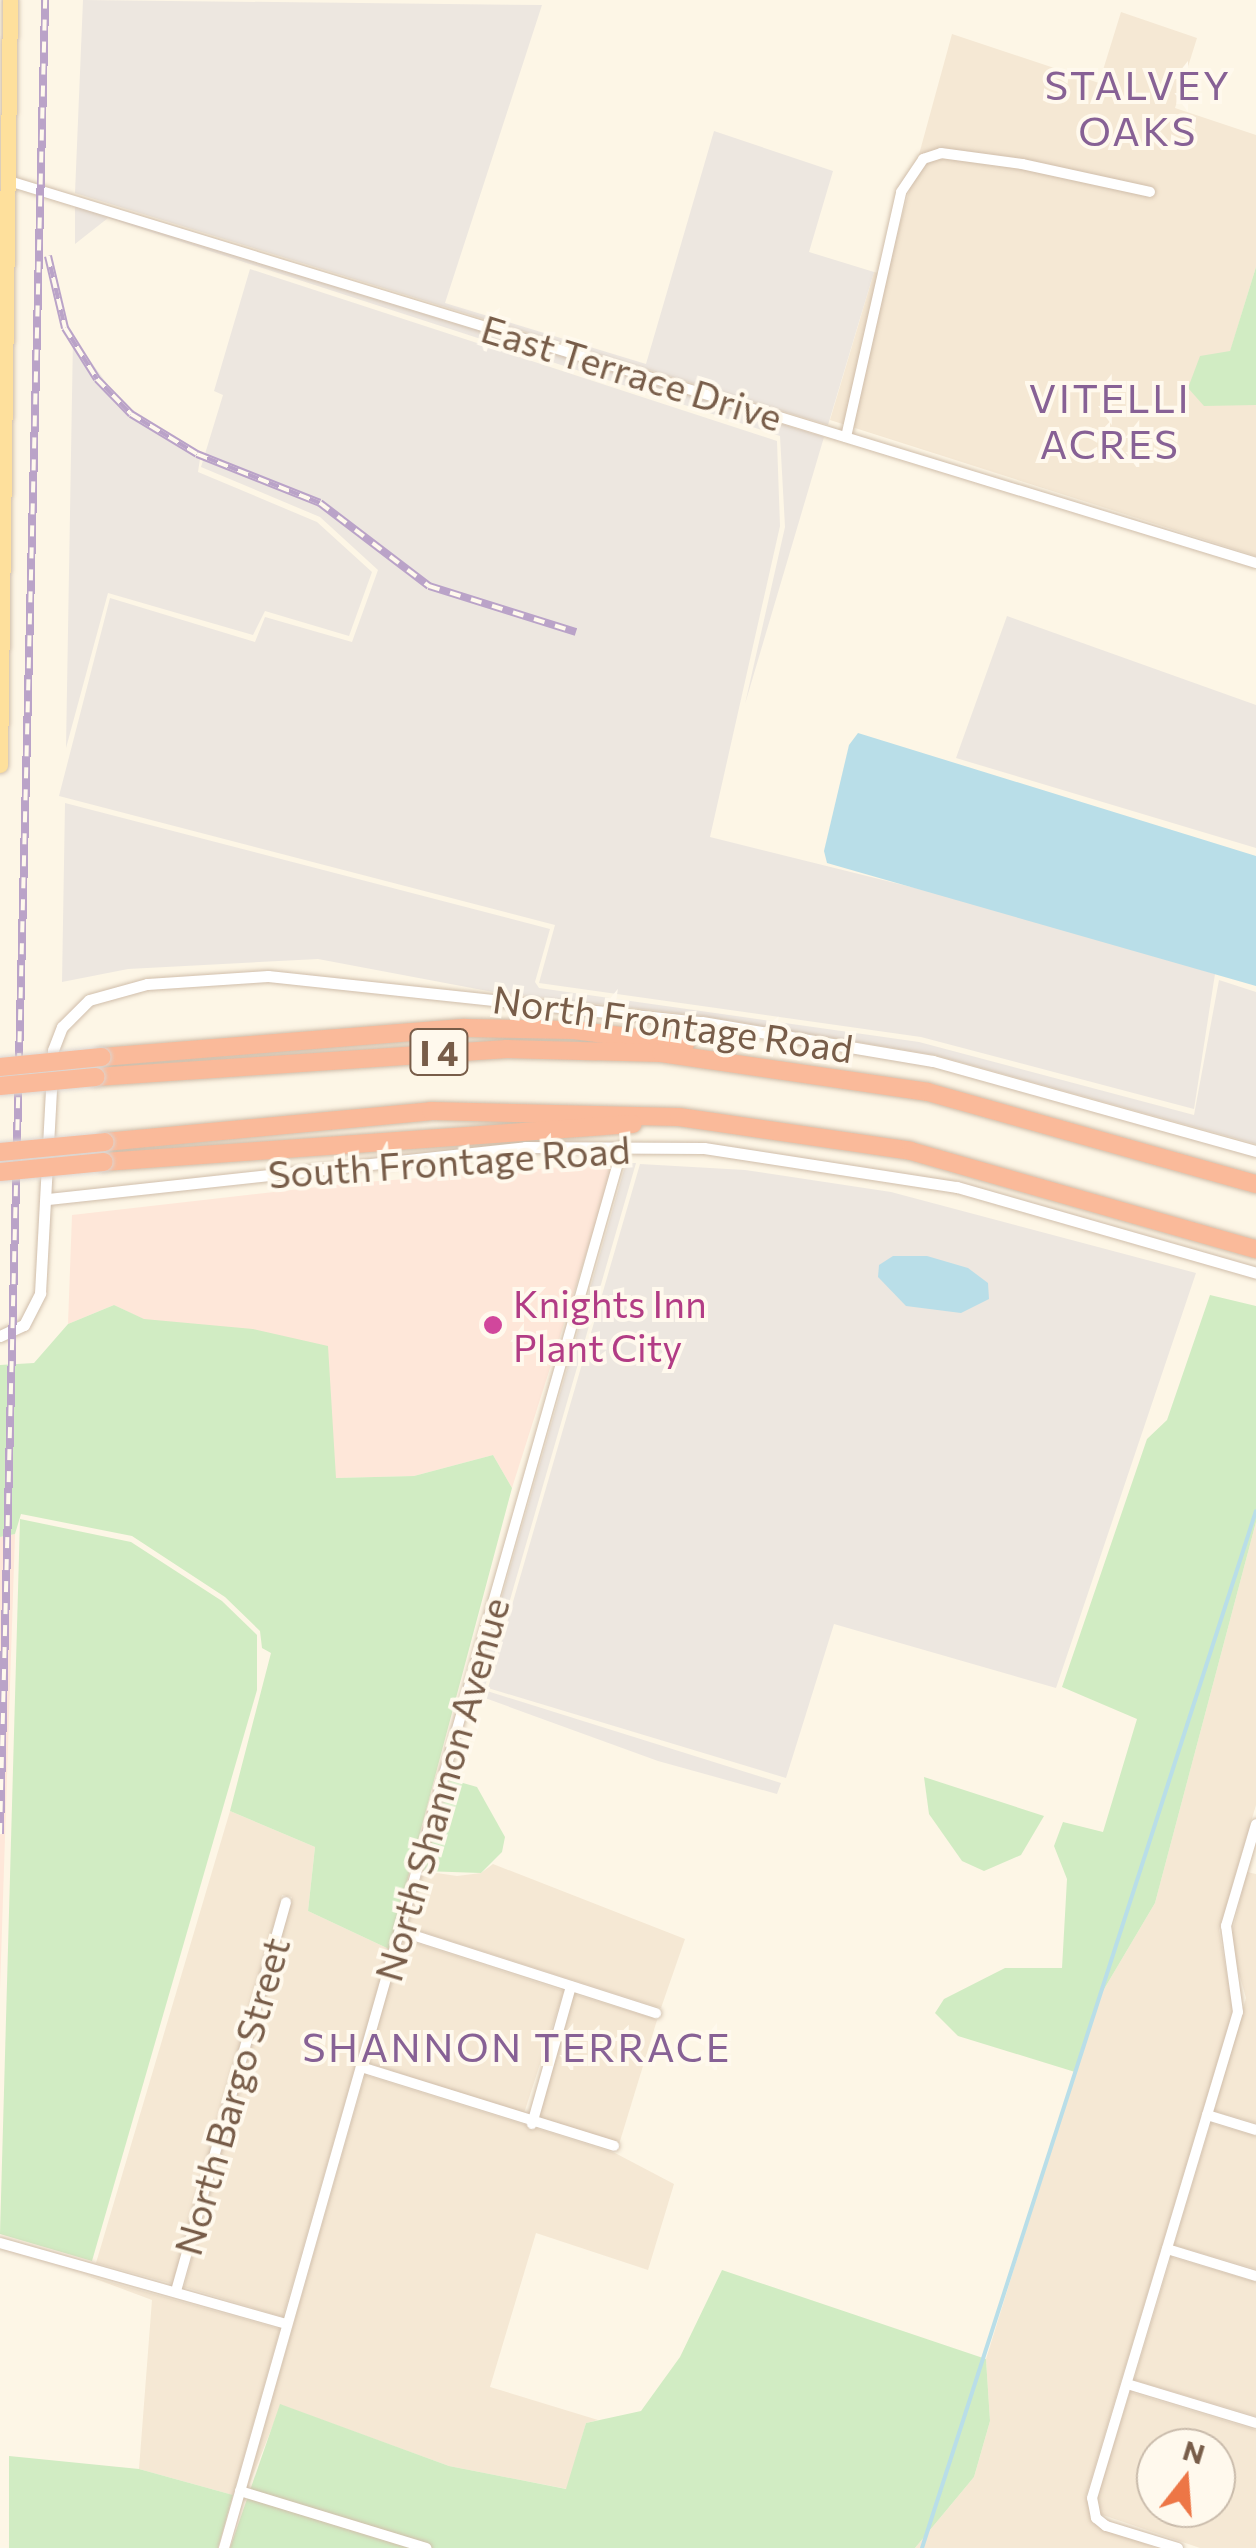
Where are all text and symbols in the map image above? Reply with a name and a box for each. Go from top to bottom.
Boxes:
district label: STALVEY OAKS [1044,60,1232,154]
street label: East Terrace Drive [476,305,788,439]
district label: VITELLI ACRES [1029,373,1191,467]
street label: North Frontage Road [490,975,856,1071]
road number: I 4 [409,1022,469,1082]
street label: South Frontage Road [266,1126,632,1196]
place label: Knights Inn Plant City [513,1280,707,1370]
marker: Knights Inn Plant City [482,1314,504,1336]
street label: North Shannon Avenue [364,1592,518,1986]
street label: North Bargo Street [164,1932,298,2260]
district label: SHANNON TERRACE [302,2022,732,2070]
north arrow [1136,2428,1236,2528]
text: N [1179,2432,1209,2471]

